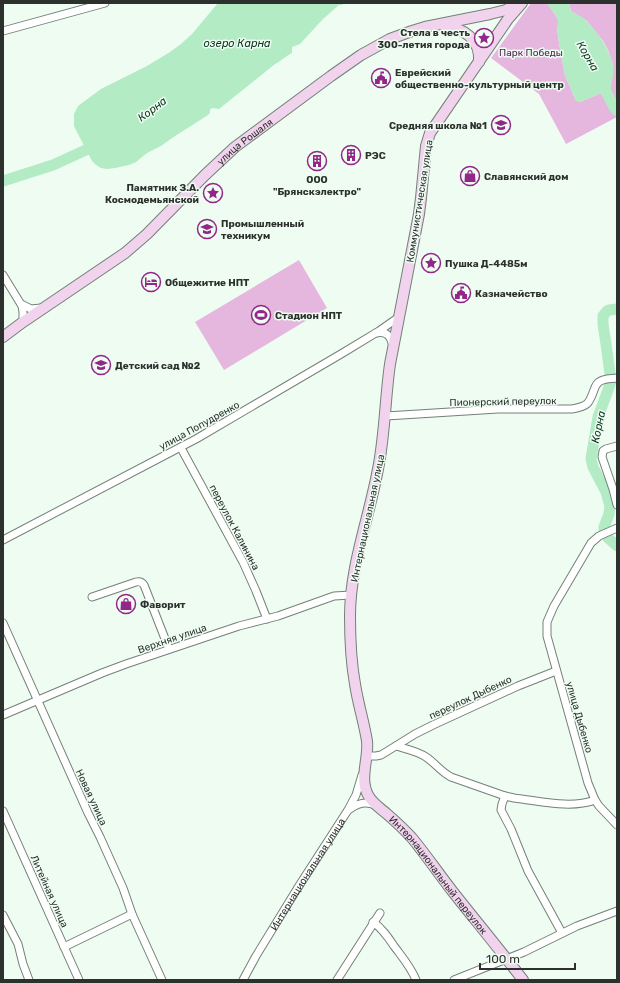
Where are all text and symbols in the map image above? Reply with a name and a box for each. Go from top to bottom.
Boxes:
place label: Стела в честь 300-летия города [378,27,470,51]
place icon: Стела в честь 300-летия города [473,27,495,49]
water label: озеро Карна [203,37,271,50]
water label: Корна [574,39,602,74]
park label: Парк Победы [499,47,563,59]
public building icon: Еврейский общественно-культурный центр [370,67,392,89]
place label: Еврейский общественно-культурный центр [395,67,564,91]
water label: Корна [135,94,170,124]
school or university icon: Средняя школа №1 [490,114,512,136]
street label: улица Рошаля [215,116,275,168]
place label: Средняя школа №1 [389,120,487,132]
street label: Коммунистическая улица [404,139,436,263]
building icon: РЭС [340,144,362,166]
building icon: ООО "Брянскэлектро" [306,150,328,172]
place label: РЭС [365,150,386,162]
shop icon: Славянский дом [459,165,481,187]
place label: Славянский дом [484,171,568,183]
place label: ООО "Брянскэлектро" [273,174,362,198]
place label: Памятник З.А. Космодемьянской [105,182,199,206]
place icon: Памятник З.А. Космодемьянской [202,182,224,204]
school or university icon: Промышленный техникум [196,218,218,240]
place label: Промышленный техникум [221,218,304,242]
place icon: Пушка Д-4485м [420,252,442,274]
place label: Пушка Д-4485м [445,258,528,270]
hotel icon: Общежитие НПТ [140,271,162,293]
place label: Общежитие НПТ [165,277,250,289]
public building icon: Казначейство [450,282,472,304]
place label: Казначейство [475,288,548,300]
sports icon: Стадион НПТ [250,304,272,326]
place label: Стадион НПТ [275,310,343,322]
school or university icon: Детский сад №2 [90,354,112,376]
place label: Детский сад №2 [115,360,201,372]
street label: Пионерский переулок [449,395,557,409]
street label: улица Попудренко [157,399,242,453]
water label: Корна [589,409,608,444]
street label: Интернациональная улица [349,453,387,583]
street label: переулок Калинина [207,483,262,572]
shop icon: Фаворит [115,593,137,615]
place label: Фаворит [140,599,186,611]
street label: Верхняя улица [136,622,208,656]
street label: переулок Дыбенко [427,673,514,722]
street label: улица Дыбенко [563,680,595,755]
street label: Новая улица [73,767,109,827]
street label: Интернациональный переулок [386,814,490,937]
street label: Интернациональная улица [268,816,348,933]
street label: Литейная улица [28,853,70,930]
scale bar [480,945,575,971]
text: 100 m [486,952,520,966]

